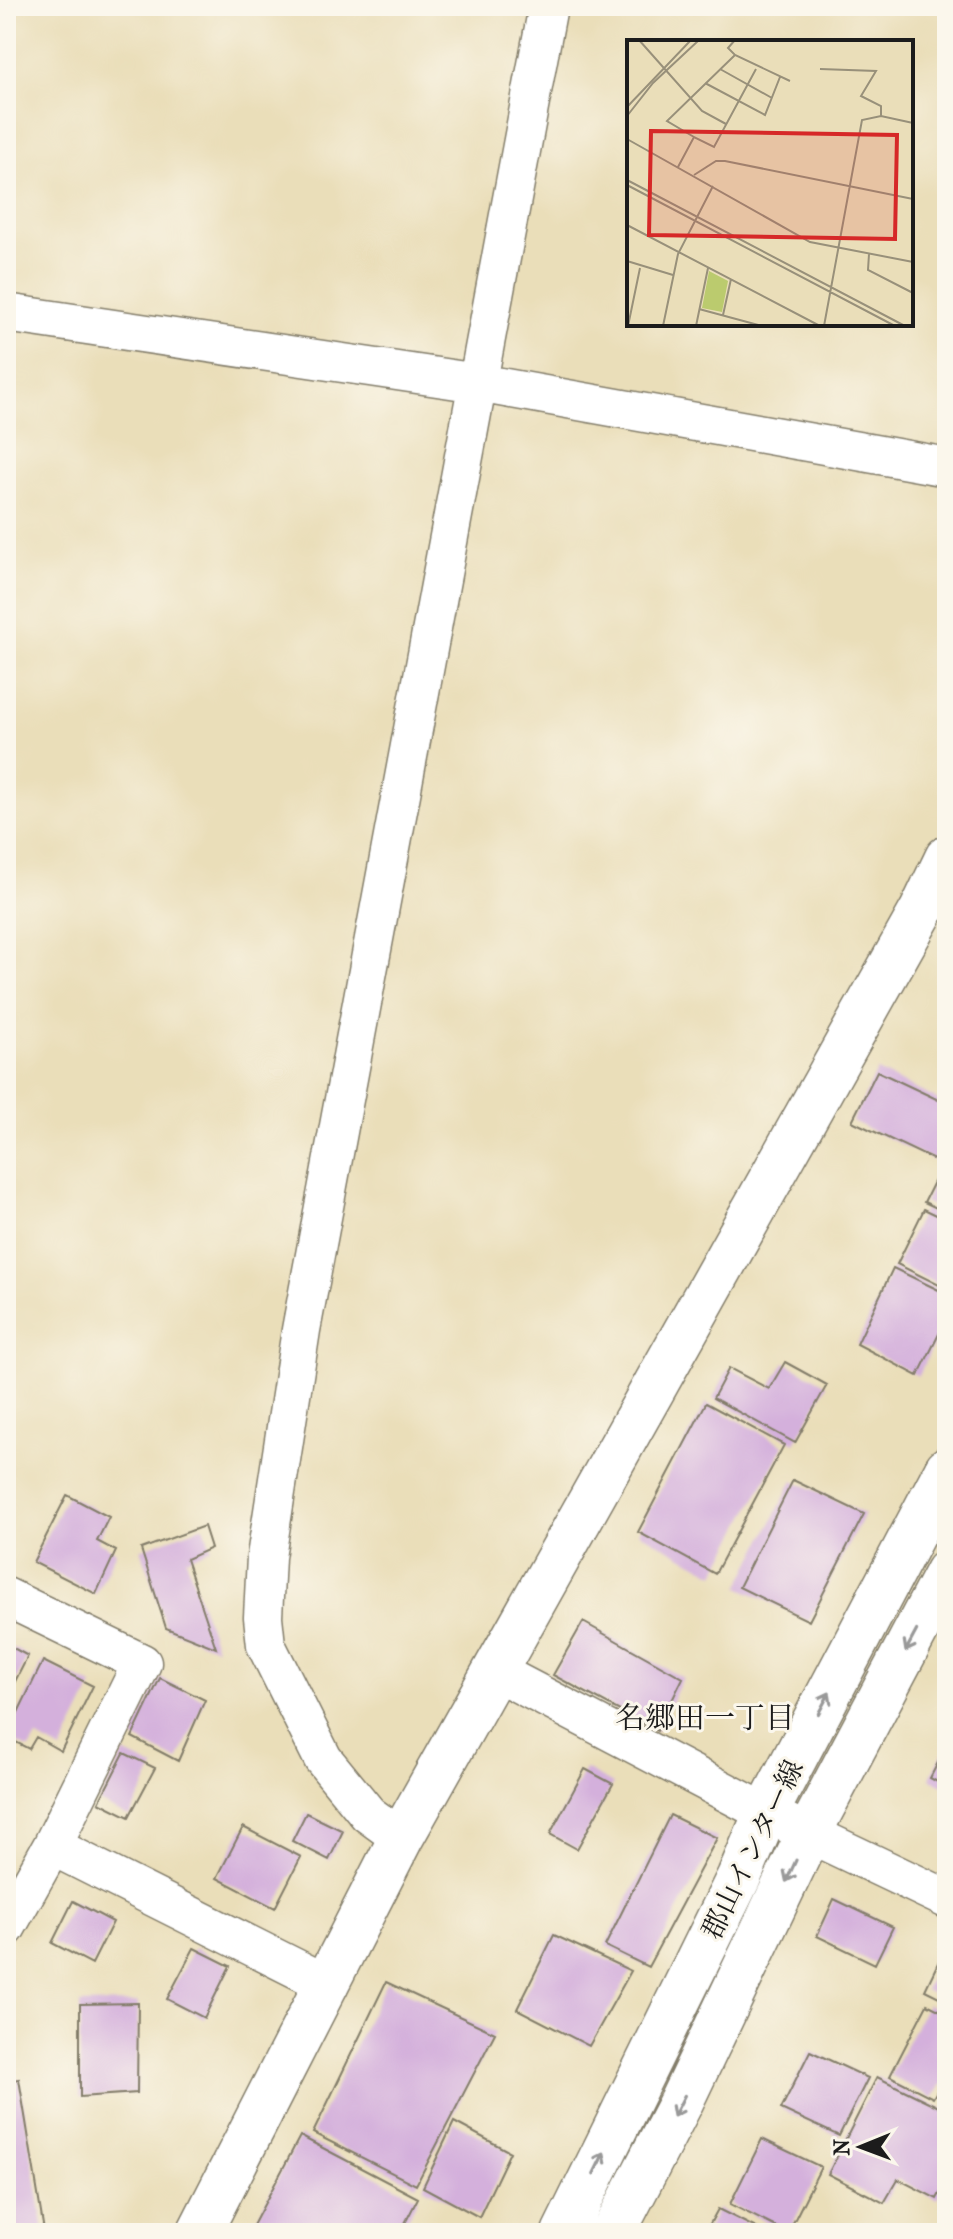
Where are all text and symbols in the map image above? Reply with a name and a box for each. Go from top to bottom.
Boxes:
inset map [627,40,913,326]
one-way arrow [902,1628,918,1652]
one-way arrow [817,1692,833,1716]
district label: 名郷田一丁目 [615,1701,795,1736]
street label: 郡山インター線 [695,1754,810,1944]
one-way arrow [783,1859,798,1883]
one-way arrow [670,2093,686,2117]
north arrow [821,2107,901,2187]
text: N [829,2138,855,2156]
one-way arrow [592,2152,607,2175]

